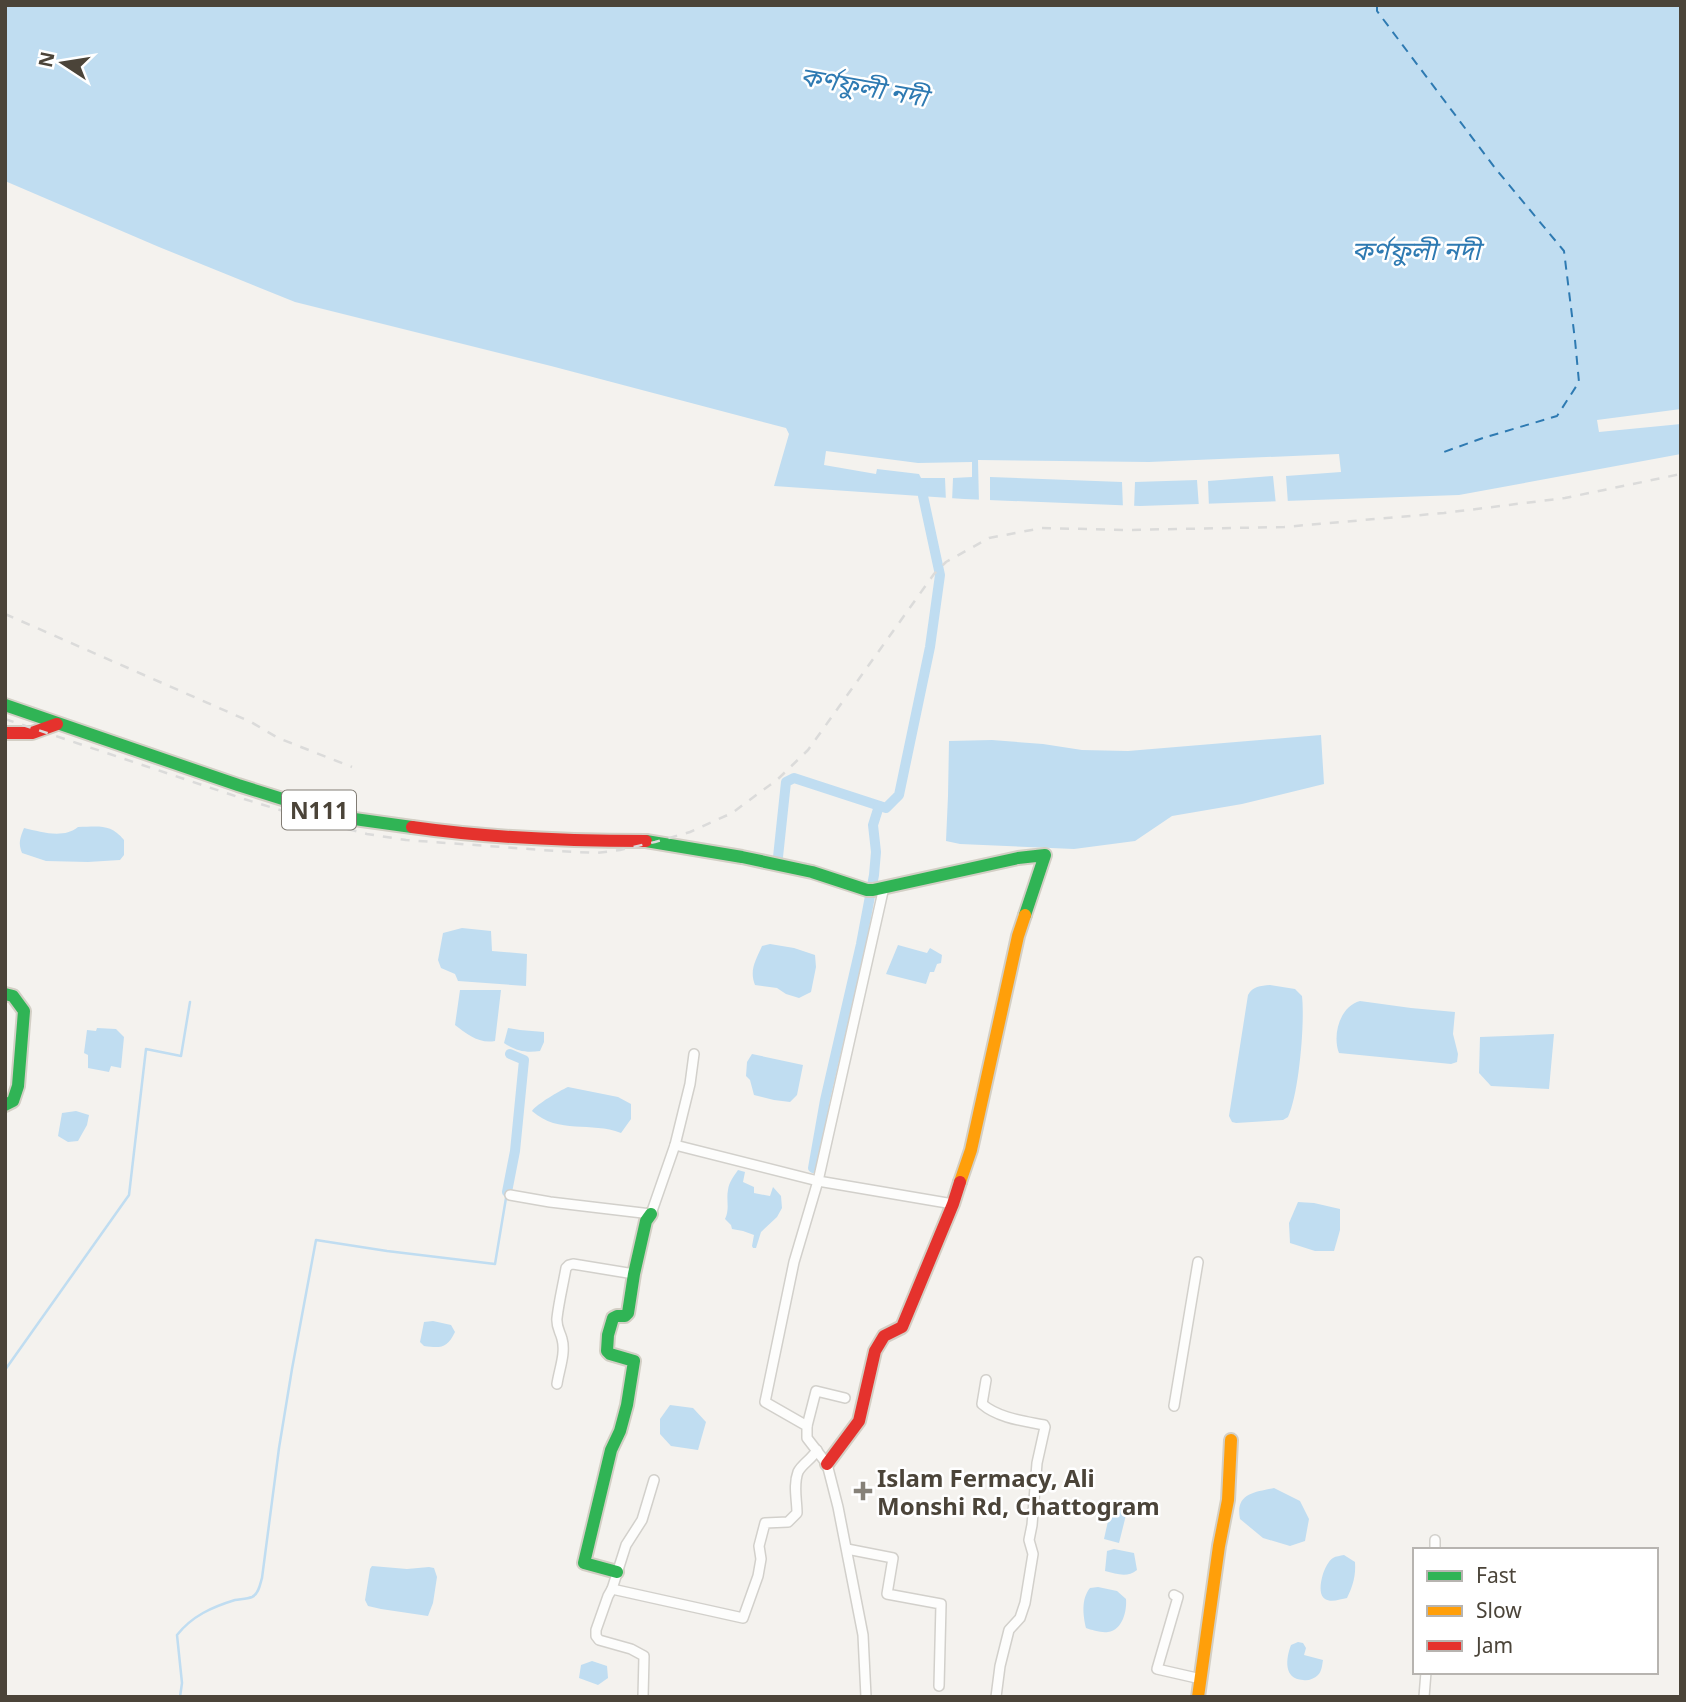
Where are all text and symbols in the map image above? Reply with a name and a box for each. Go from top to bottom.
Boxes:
north arrow [28,28,98,98]
text: N [32,49,61,70]
water label: কর্ণফুলী নদী [798,57,935,116]
water label: কর্ণফুলী নদী [1352,232,1485,268]
road number: N111 [282,790,356,830]
place label: Islam Fermacy, Ali Monshi Rd, Chattogram [877,1461,1160,1522]
marker: Islam Fermacy, Ali Monshi Rd, Chattogram [855,1483,871,1499]
legend [1413,1548,1658,1674]
text: Fast [1476,1561,1517,1589]
text: Slow [1476,1596,1522,1624]
text: Jam [1474,1631,1513,1659]

